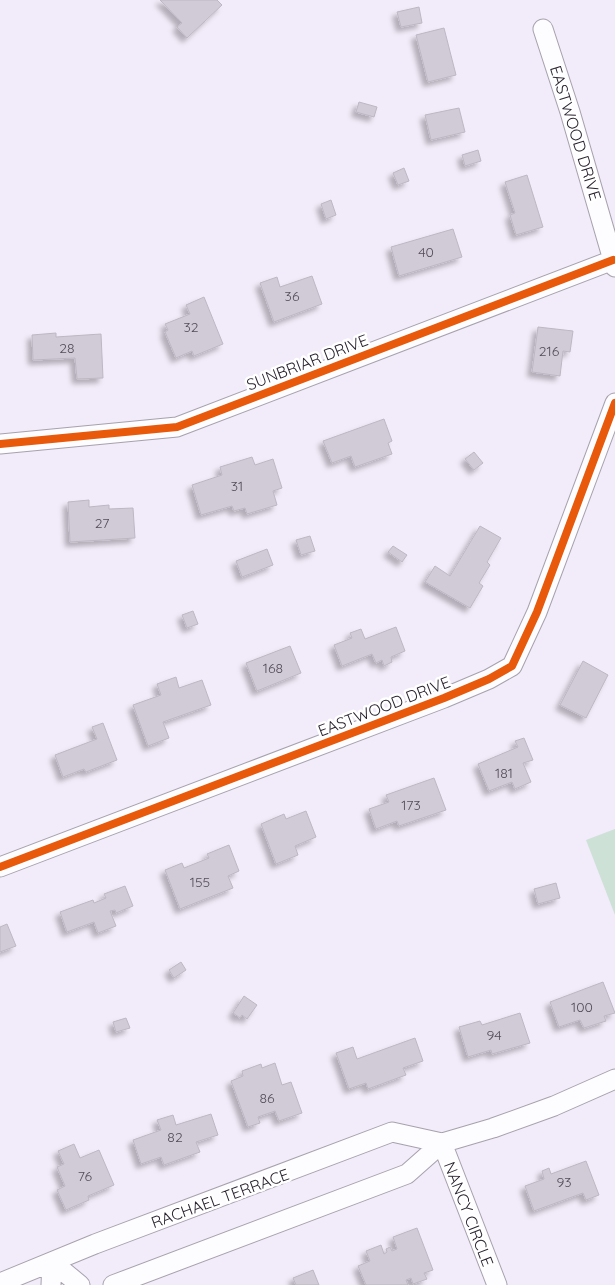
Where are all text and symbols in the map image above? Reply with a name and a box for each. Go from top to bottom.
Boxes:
street label: EASTWOOD DRIVE [546,63,606,203]
house number: 40 [418,243,434,261]
house number: 36 [285,287,300,305]
house number: 32 [183,318,199,336]
street label: SUNBRIAR DRIVE [243,330,371,394]
house number: 28 [59,339,75,357]
house number: 216 [539,342,560,360]
house number: 31 [231,477,243,495]
house number: 27 [95,514,109,532]
house number: 168 [263,659,283,677]
street label: EASTWOOD DRIVE [315,672,453,740]
house number: 181 [495,764,513,782]
house number: 173 [401,796,421,814]
house number: 155 [190,873,210,891]
house number: 100 [571,998,593,1016]
house number: 94 [486,1026,502,1044]
house number: 86 [259,1089,275,1107]
house number: 82 [167,1128,183,1146]
street label: NANCY CIRCLE [440,1159,498,1269]
street label: RACHAEL TERRACE [148,1164,292,1232]
house number: 76 [78,1167,93,1185]
house number: 93 [556,1173,572,1191]

